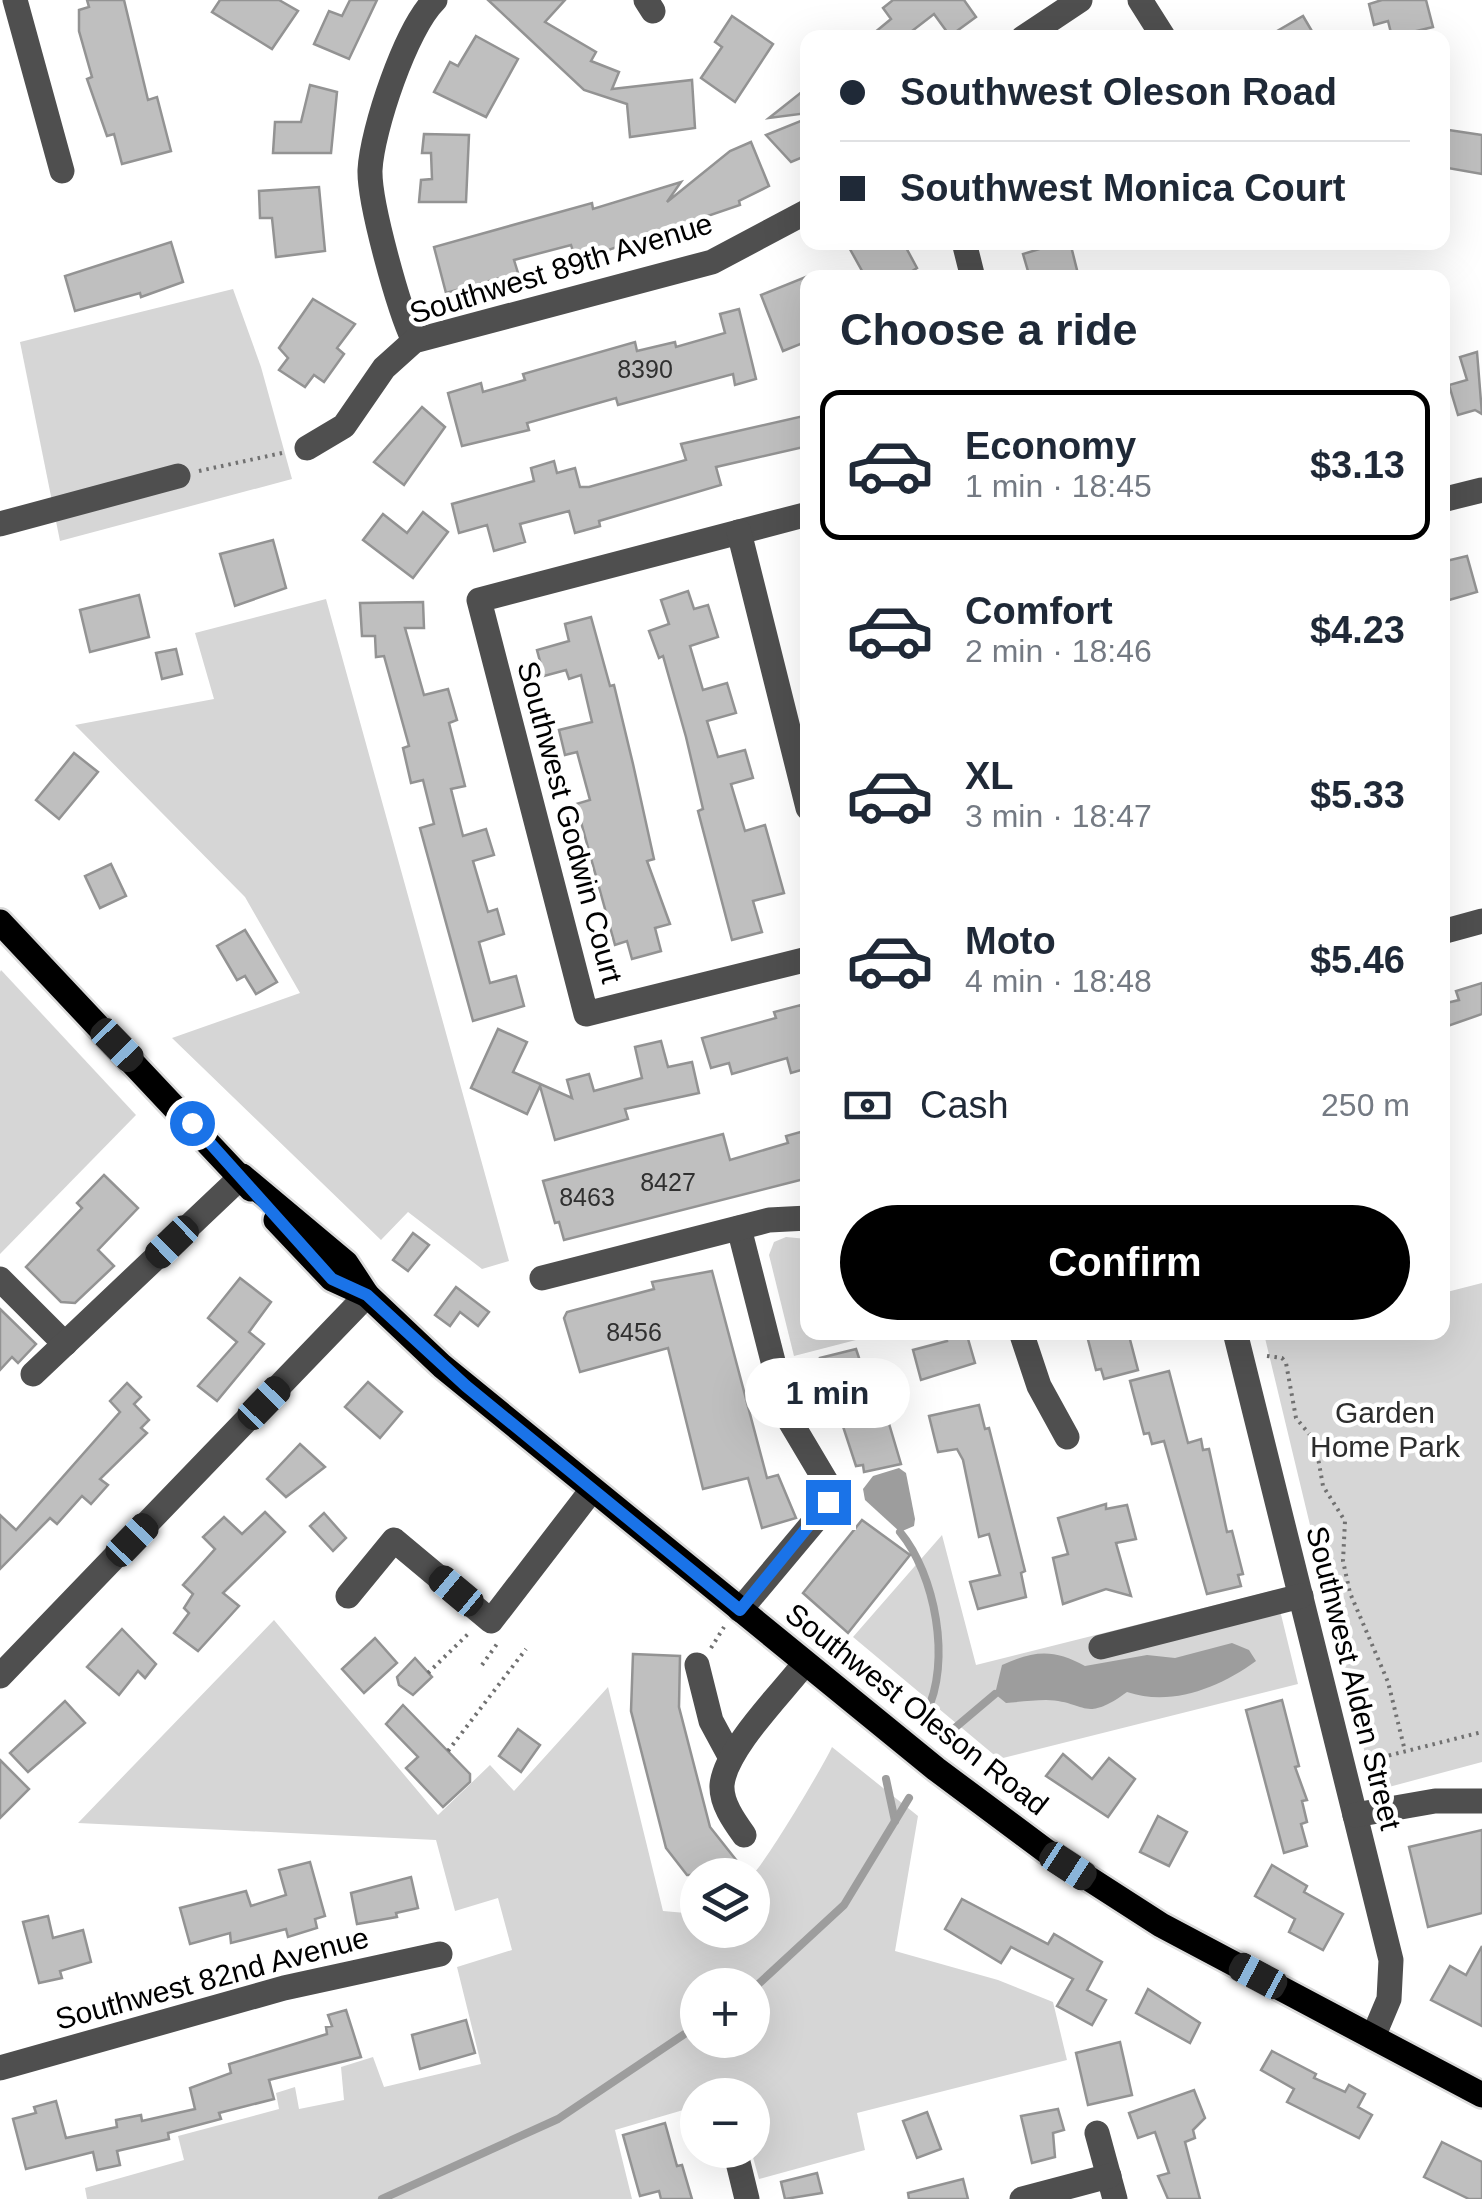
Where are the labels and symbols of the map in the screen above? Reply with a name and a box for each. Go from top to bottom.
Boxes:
street label: Southwest 89th Avenue [406,206,716,330]
house number: 8390 [617,355,673,383]
street label: Southwest Godwin Court [511,657,629,987]
car [85,1013,149,1077]
route start [170,1101,215,1146]
house number: 8427 [640,1168,696,1196]
house number: 8463 [559,1183,615,1211]
car [140,1210,204,1274]
house number: 8456 [606,1318,662,1346]
callout: 1 min [746,1357,910,1427]
car [232,1371,296,1435]
park label: Garden Home Park [1310,1396,1461,1463]
route end [806,1480,851,1525]
car [100,1508,164,1572]
street label: Southwest Alden Street [1300,1523,1408,1834]
car [423,1560,489,1622]
street label: Southwest Oleson Road [779,1596,1055,1822]
car [1035,1837,1101,1895]
street label: Southwest 82nd Avenue [52,1920,372,2036]
car [1224,1949,1292,2003]

